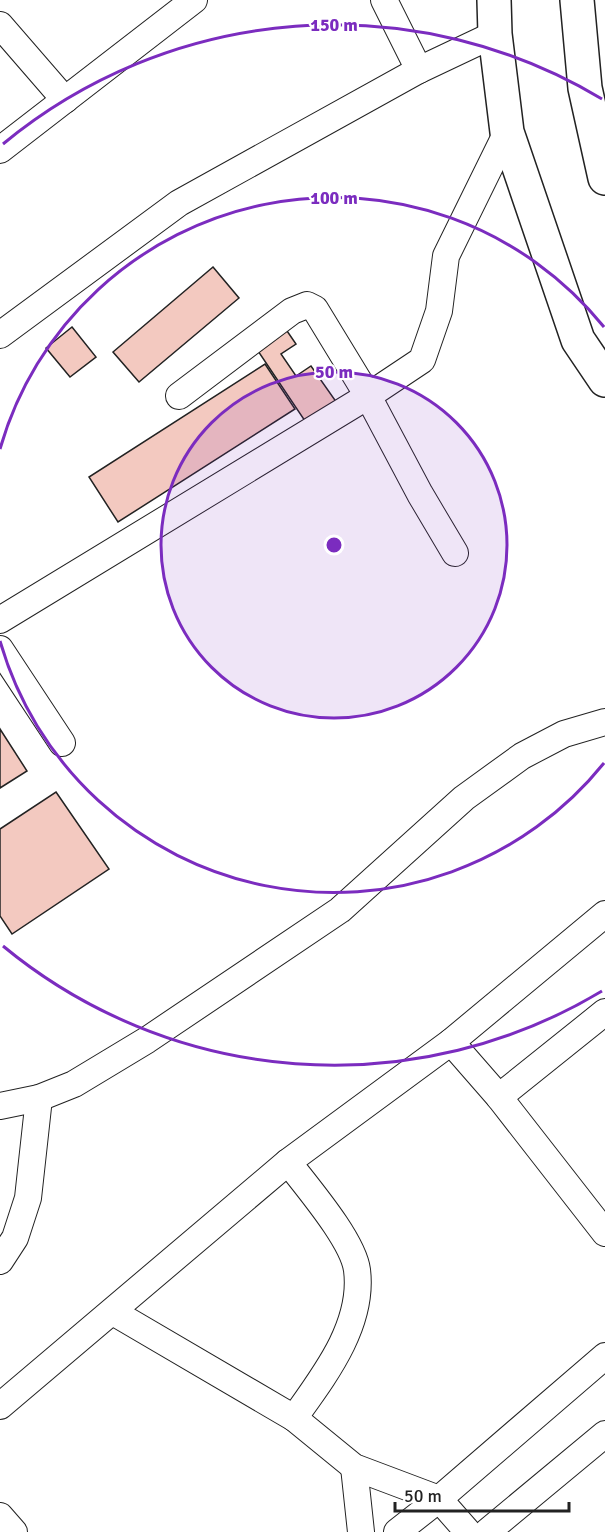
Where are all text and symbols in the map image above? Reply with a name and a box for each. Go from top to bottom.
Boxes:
text: 150 m [310,14,358,36]
text: 100 m [310,187,358,209]
text: 50 m [315,361,353,383]
centre of rings [324,535,344,555]
scale bar [395,1475,569,1513]
text: 50 m [404,1485,442,1507]

